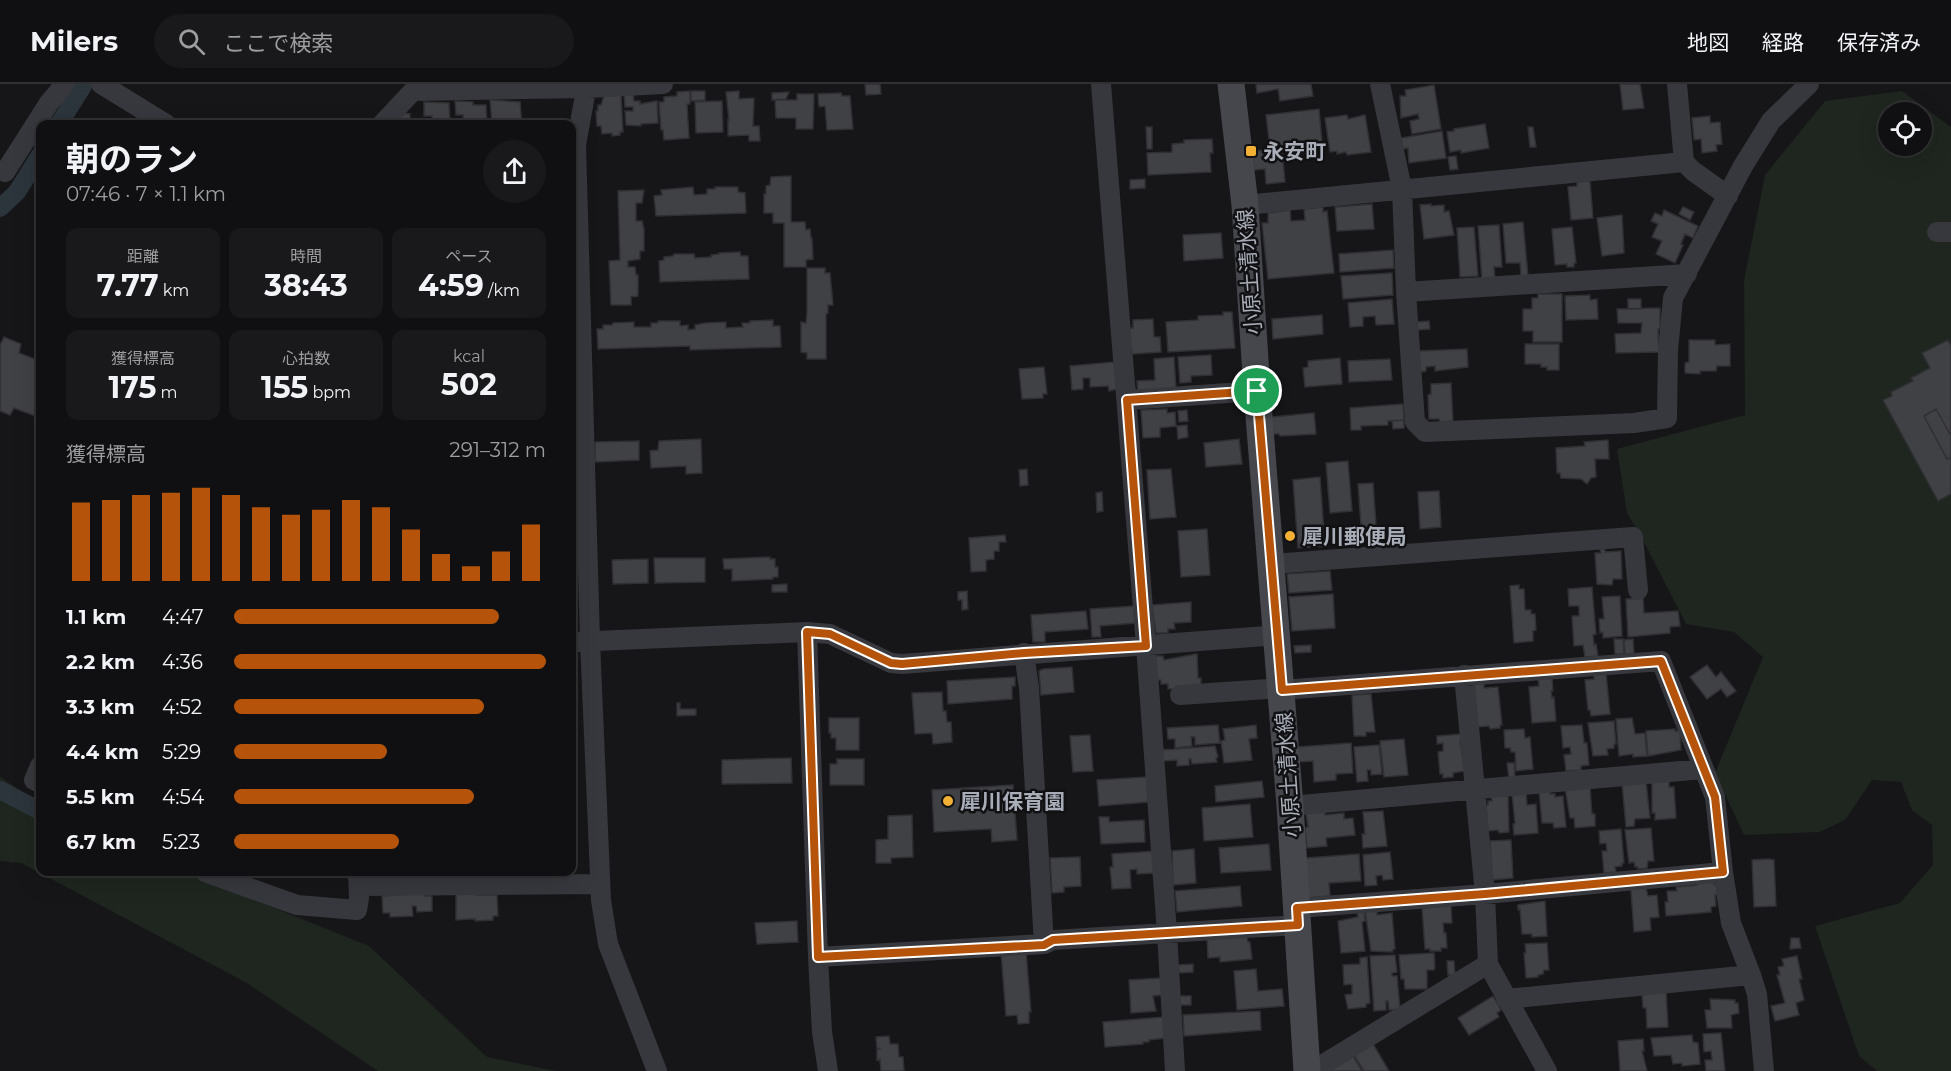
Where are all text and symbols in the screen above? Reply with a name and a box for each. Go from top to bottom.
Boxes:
search box [154,14,574,68]
text: Milers [30,24,118,58]
icon: search [175,25,208,58]
text: ここで検索 [223,30,333,57]
text: 地図 [1687,30,1729,55]
text: 経路 [1762,30,1804,55]
text: 保存済み [1837,30,1921,55]
map controls [1878,102,1932,156]
button: locate [1878,102,1932,156]
text: 朝のラン [66,139,198,179]
place label: 永安町 [1263,139,1326,164]
button: share [483,140,546,203]
marker: 永安町 [1244,144,1258,158]
text: 07:46 · 7 × 1.1 km [66,182,226,206]
street label: 小原土清水線 [1232,208,1266,336]
text: 距離 [127,247,159,266]
text: 時間 [290,247,322,266]
text: ペース [445,247,493,266]
text: 7.77 [97,267,159,304]
text: 38:43 [264,267,348,304]
text: 4:59 [418,267,484,304]
text: km [159,281,189,300]
text: /km [484,281,520,300]
text: kcal [453,347,485,366]
text: 獲得標高 [111,349,175,368]
text: 心拍数 [282,349,330,368]
pin [1231,365,1282,416]
text: 502 [441,366,497,403]
text: 175 [109,369,156,406]
text: 155 [261,369,308,406]
icon: arrive [1240,374,1273,407]
text: m [156,383,177,402]
text: bpm [308,383,351,402]
text: 291–312 m [449,438,546,462]
text: 獲得標高 [66,442,146,466]
place label: 犀川郵便局 [1302,524,1407,549]
marker: 犀川郵便局 [1283,529,1297,543]
text: 1.1 km [66,605,126,629]
text: 4:47 [162,605,204,629]
text: 2.2 km [66,650,135,674]
text: 4:36 [162,650,203,674]
text: 3.3 km [66,695,135,719]
text: 4:52 [162,695,202,719]
street label: 小原土清水線 [1271,711,1305,839]
text: 4.4 km [66,740,139,764]
text: 5:29 [162,740,201,764]
text: 5.5 km [66,785,135,809]
text: 4:54 [162,785,204,809]
place label: 犀川保育園 [960,789,1065,814]
marker: 犀川保育園 [941,794,955,808]
text: 6.7 km [66,830,136,854]
text: 5:23 [162,830,200,854]

